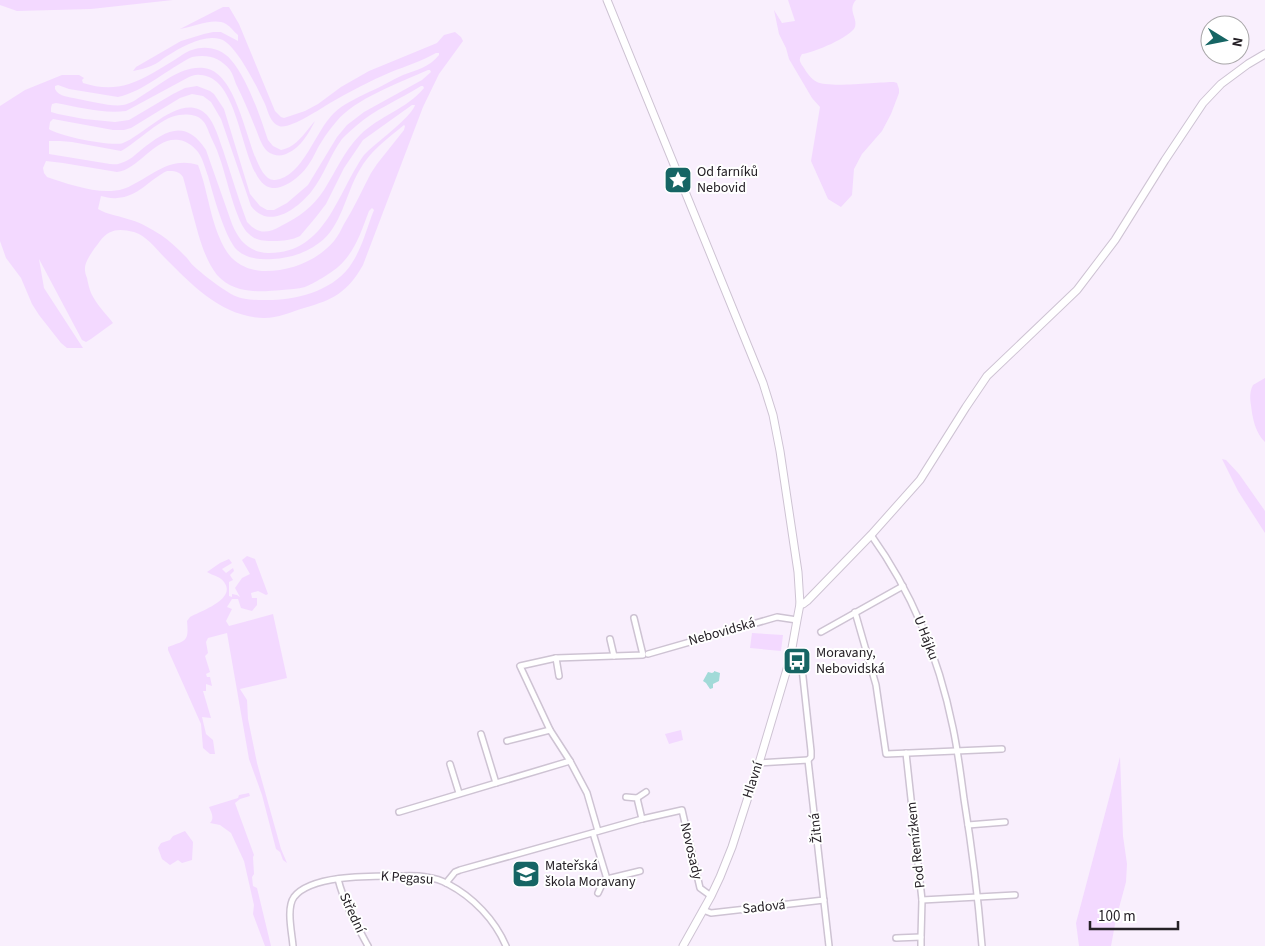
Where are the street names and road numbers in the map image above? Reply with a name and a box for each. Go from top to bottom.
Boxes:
street label: Nebovidská [686,613,758,651]
street label: U Hájku [908,613,944,663]
street label: Hlavní [738,759,768,801]
street label: Pod Remízkem [902,801,930,889]
street label: Žitná [804,812,828,844]
street label: Novosady [675,821,707,882]
street label: K Pegasu [380,866,434,890]
street label: Střední [334,890,370,937]
street label: Sadová [741,895,787,919]

